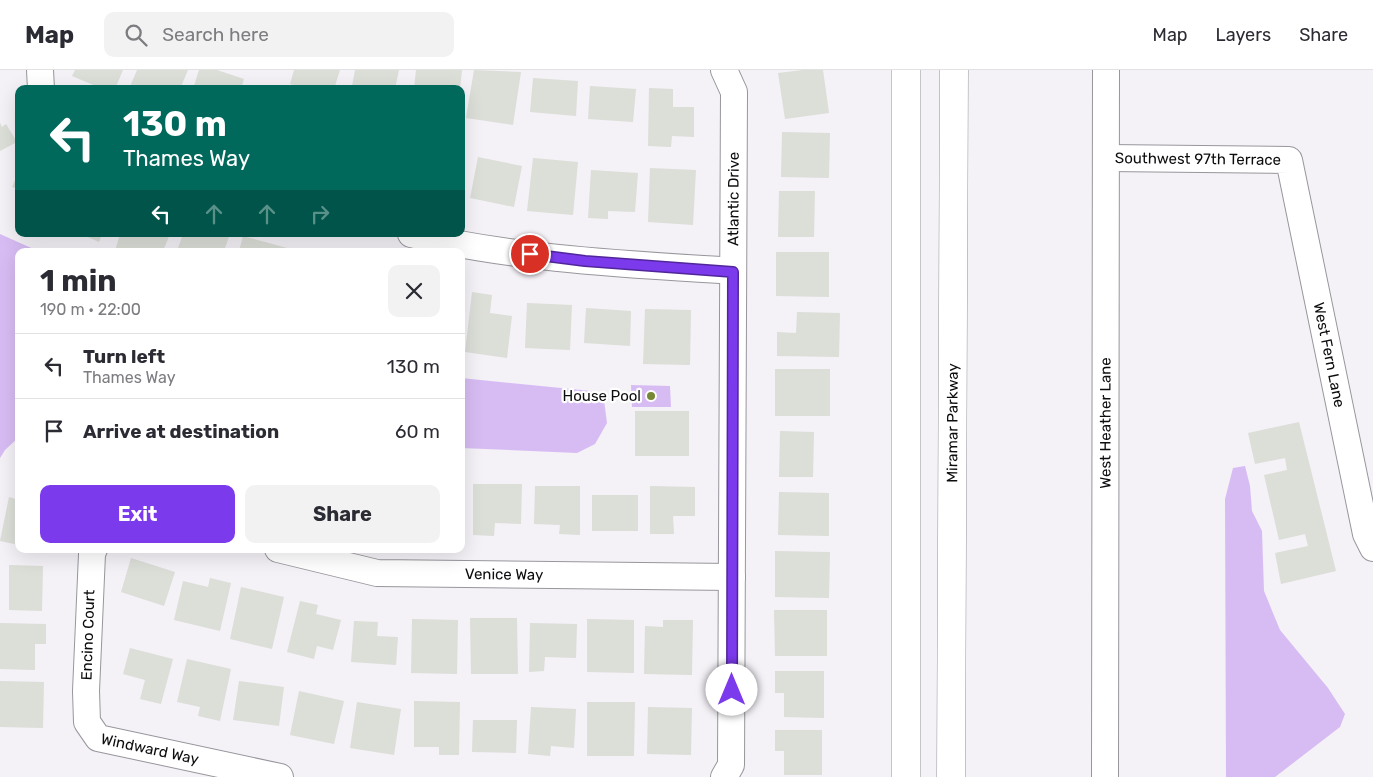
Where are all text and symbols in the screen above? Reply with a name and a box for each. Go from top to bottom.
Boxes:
search box [104,12,454,57]
text: Map [25,21,74,49]
icon: search [122,21,150,49]
text: Search here [162,23,269,46]
text: Map [1153,24,1188,46]
text: Layers [1216,24,1271,46]
text: Share [1299,24,1348,46]
text: 130 m [123,103,227,145]
icon: left [40,105,105,170]
text: Thames Way [123,145,250,172]
street label: Southwest 97th Terrace [1115,149,1281,169]
street label: Atlantic Drive [724,152,743,246]
icon: left [147,200,175,228]
icon: ahead [200,200,228,228]
icon: ahead [253,200,281,228]
icon: right [306,200,334,228]
pin [509,233,551,275]
icon: arrive [516,240,544,268]
text: 1 min [40,263,117,299]
button: close [388,265,440,317]
text: 190 m · 22:00 [40,300,141,319]
street label: West Fern Lane [1310,301,1349,409]
text: Turn left [83,345,165,368]
icon: left [40,352,68,380]
text: 130 m [387,355,440,378]
street label: West Heather Lane [1096,357,1115,489]
street label: Miramar Parkway [943,363,962,483]
text: Thames Way [83,368,175,387]
place label: House Pool [563,387,641,405]
marker: House Pool [645,390,657,402]
icon: arrive [40,417,68,445]
text: Arrive at destination [83,420,279,443]
text: 60 m [395,420,440,443]
button: Exit [40,485,235,543]
button: Share [245,485,440,543]
street label: Venice Way [465,565,543,584]
street label: Encino Court [77,589,99,681]
position arrow [705,663,757,715]
street label: Windward Way [99,730,201,768]

